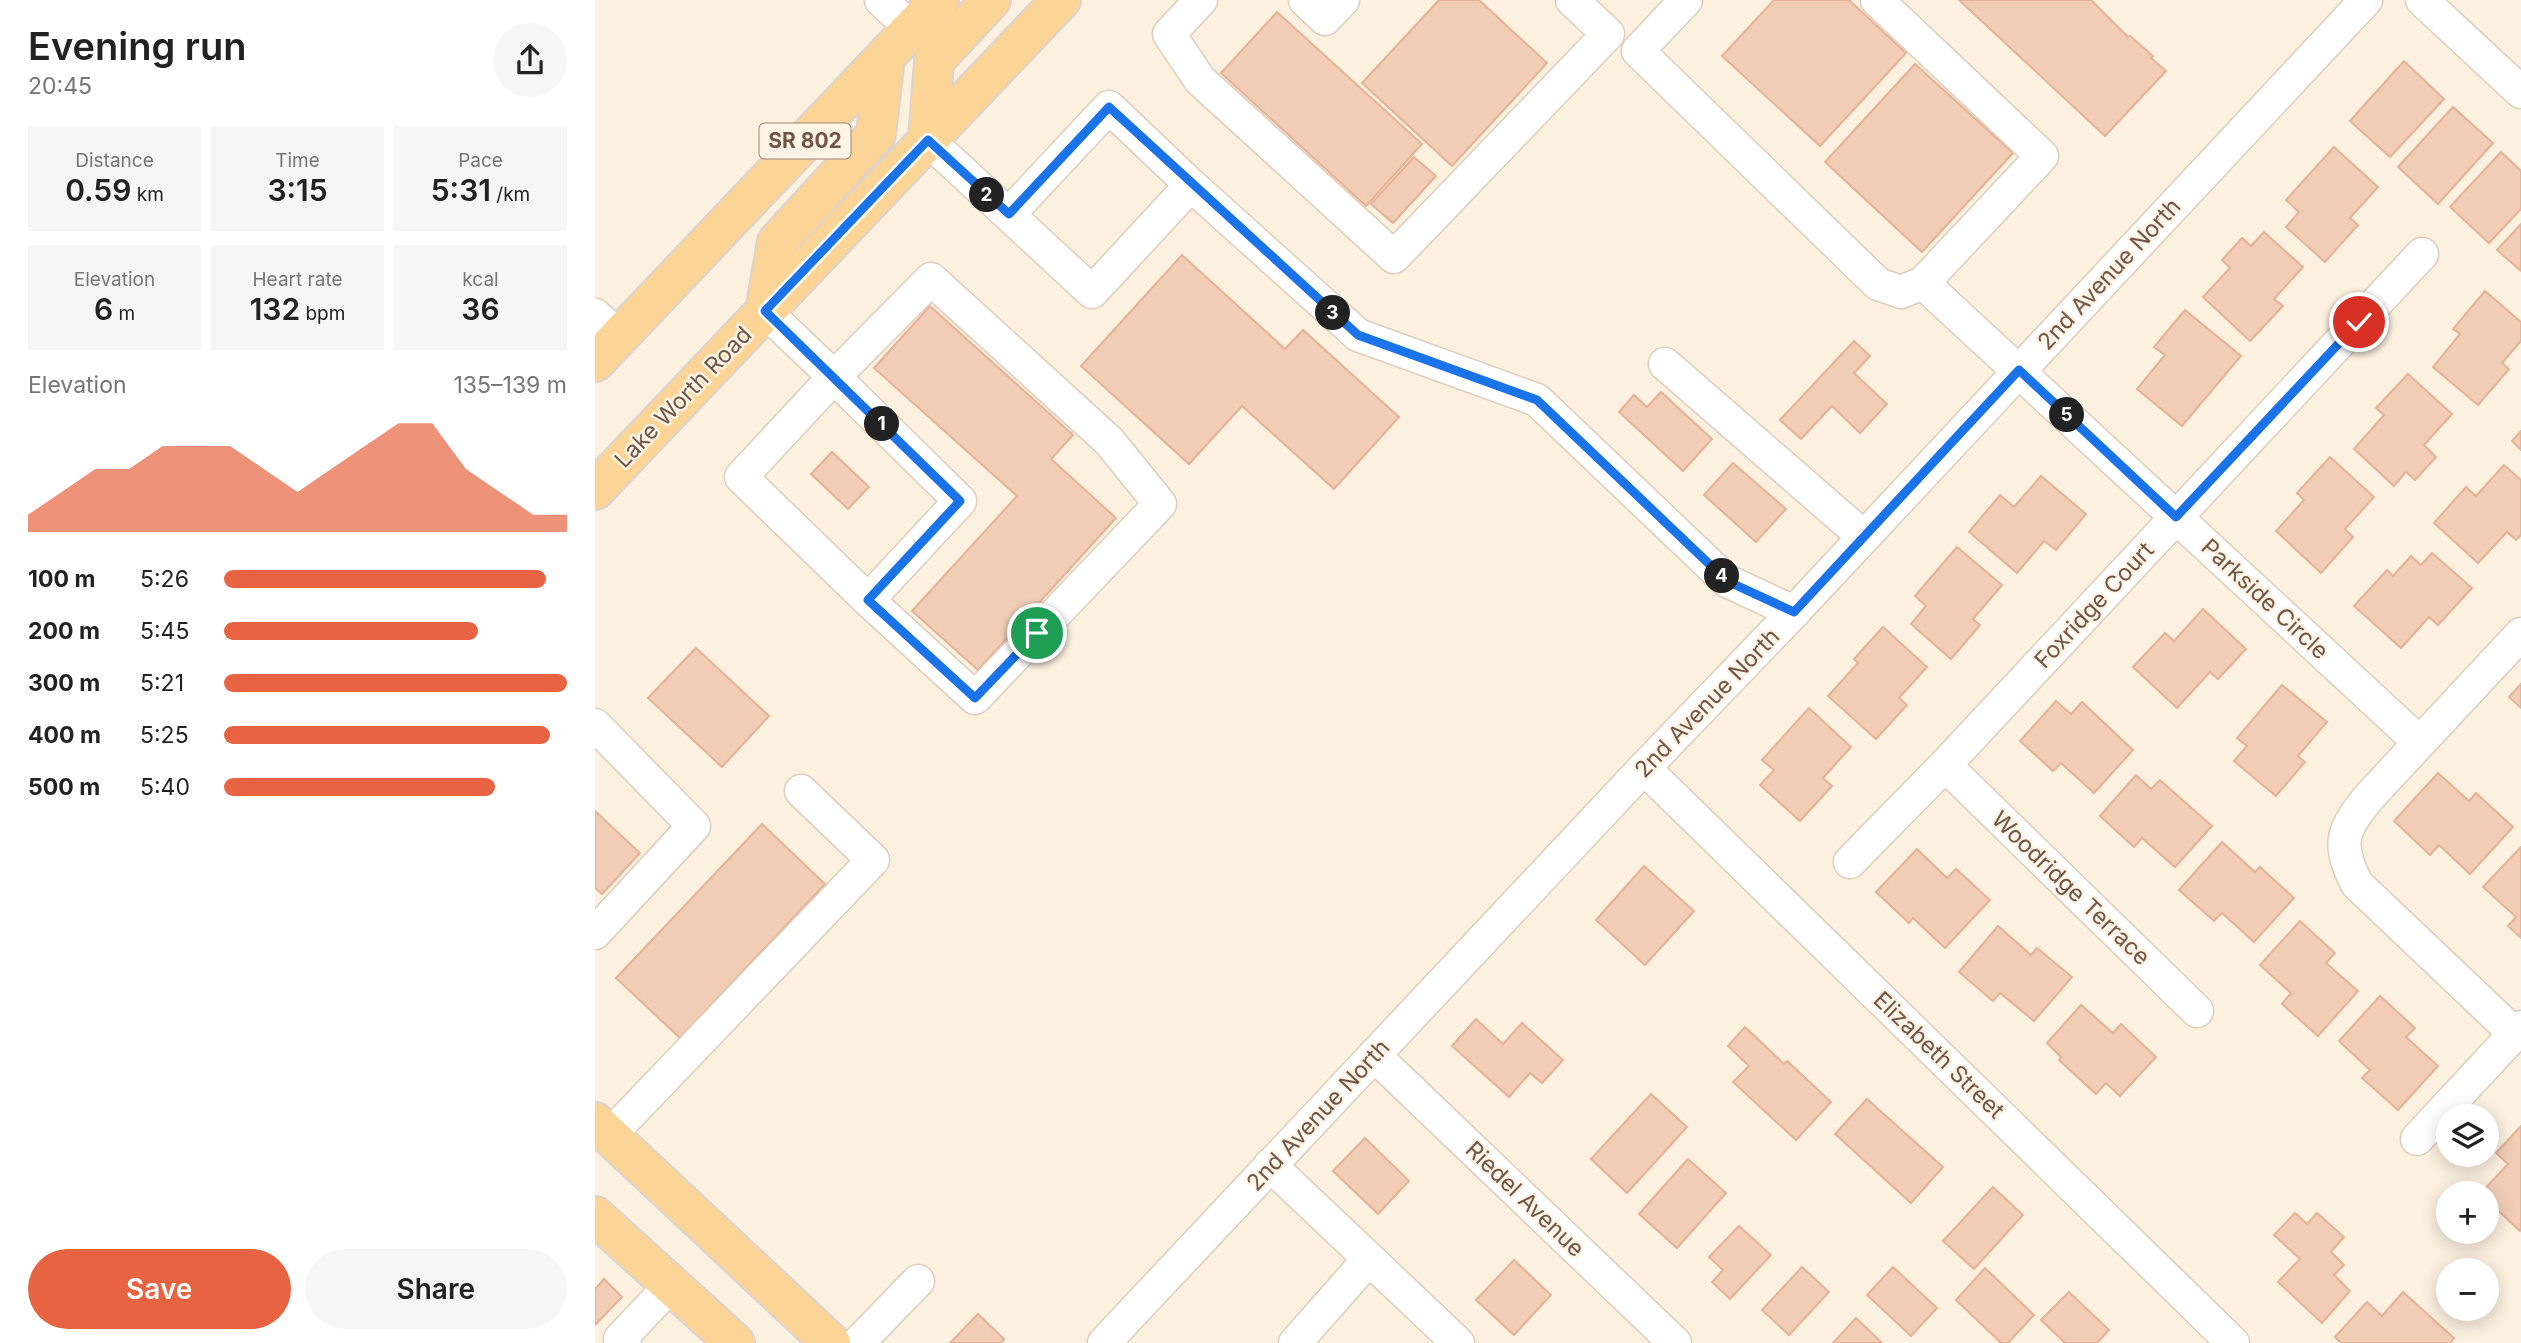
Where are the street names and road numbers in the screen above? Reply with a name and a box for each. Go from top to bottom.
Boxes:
road number: SR 802 [759,124,851,158]
street label: 2nd Avenue North [2032,193,2186,355]
street label: Lake Worth Road [609,321,757,473]
street label: Parkside Circle [2196,533,2334,665]
street label: Foxridge Court [2029,536,2160,674]
street label: 2nd Avenue North [1629,623,1785,783]
street label: Woodridge Terrace [1986,805,2156,971]
street label: Elizabeth Street [1868,986,2010,1125]
street label: 2nd Avenue North [1241,1034,1395,1196]
street label: Riedel Avenue [1460,1135,1590,1263]

